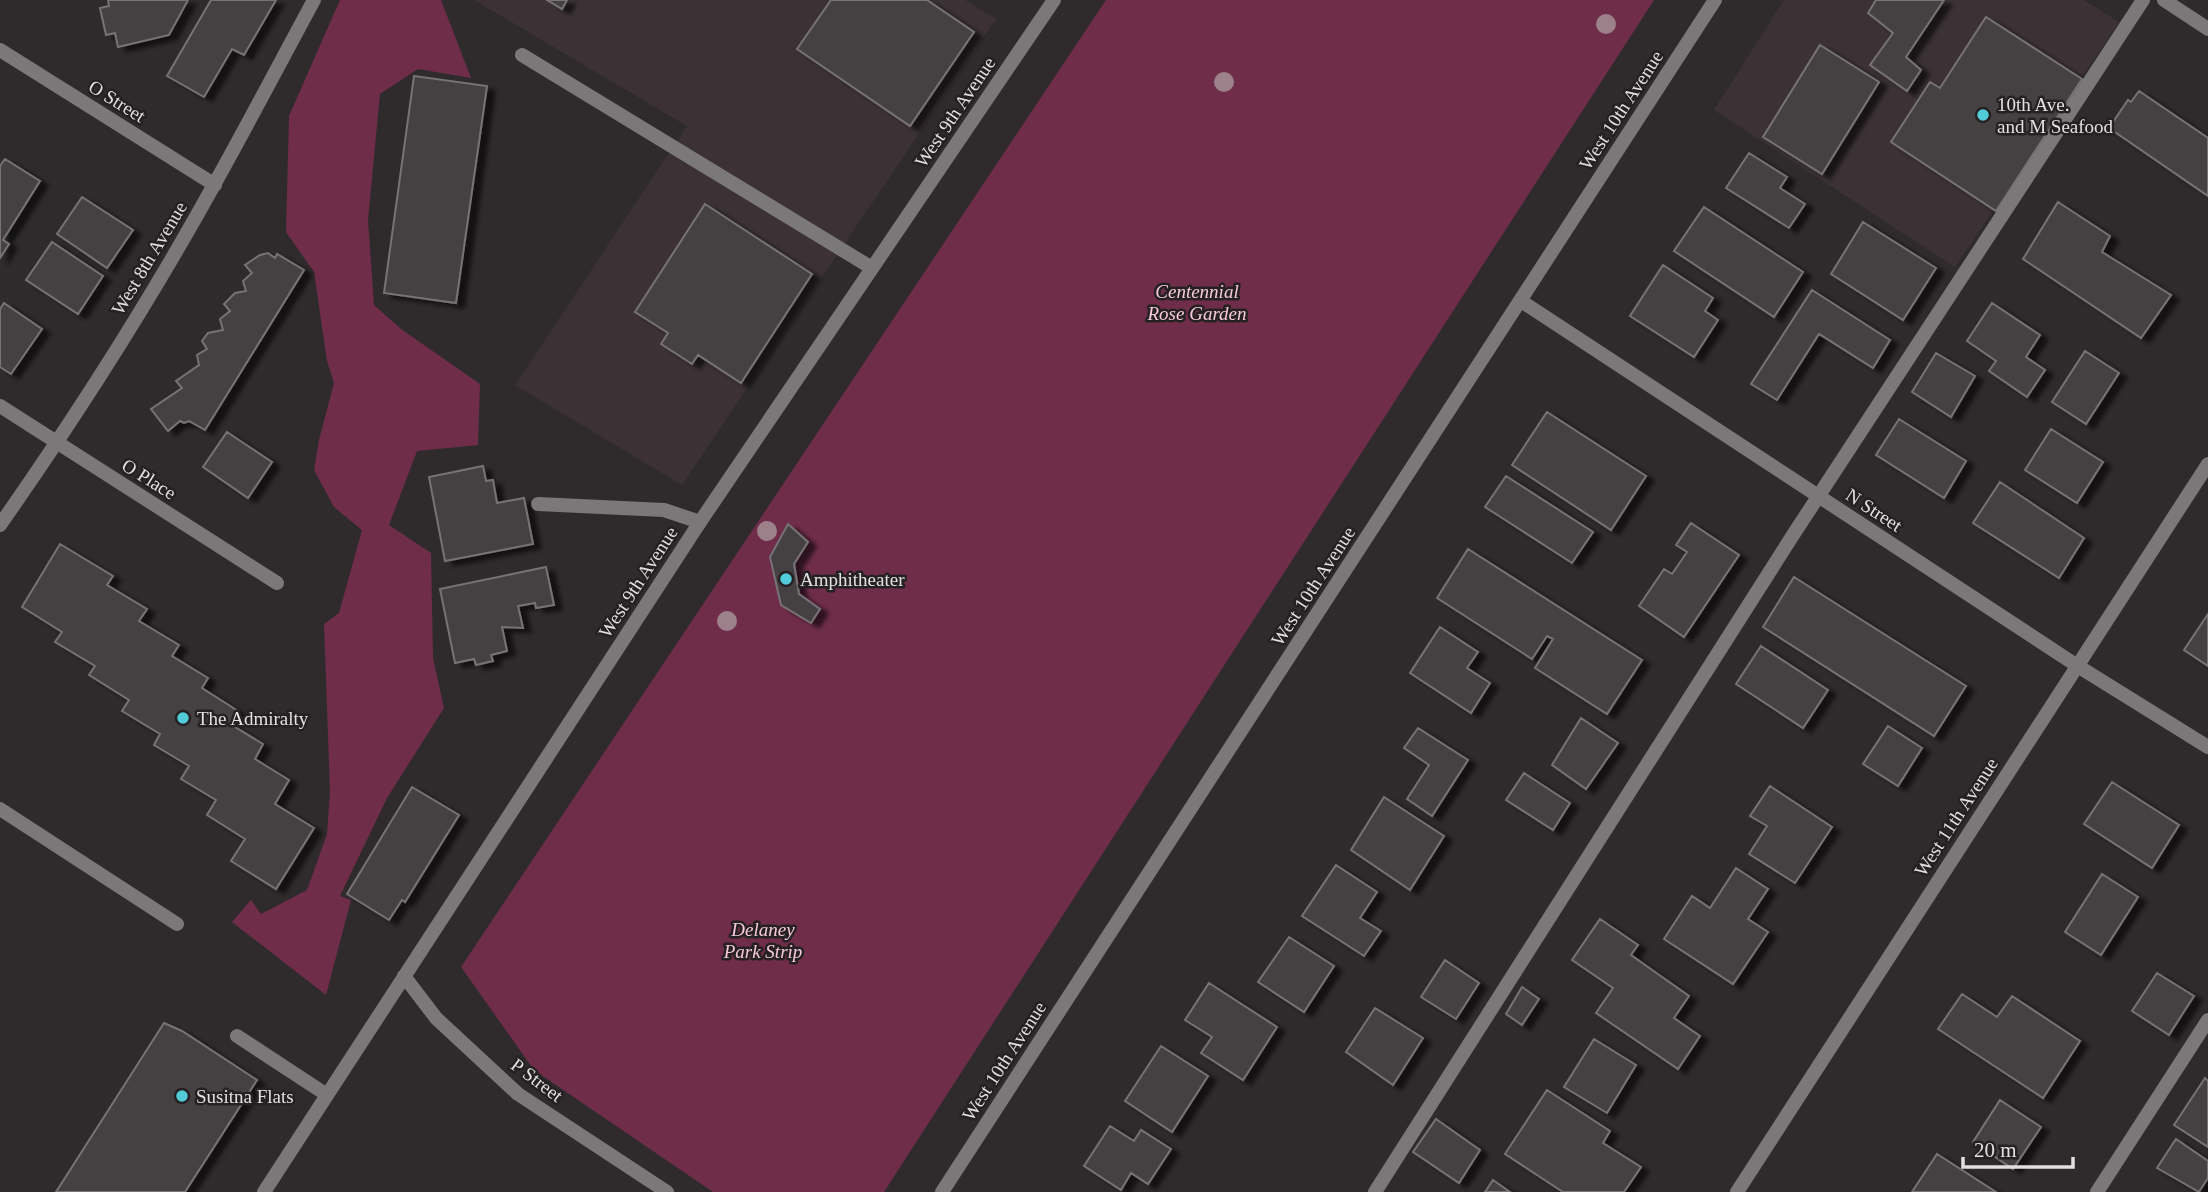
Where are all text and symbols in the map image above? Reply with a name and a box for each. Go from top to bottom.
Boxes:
street label: West 10th Avenue [1575,47,1667,173]
street label: West 9th Avenue [911,53,999,171]
street label: O Street [85,75,150,127]
place label: 10th Ave. and M Seafood [1997,94,2114,137]
marker: 10th Ave. and M Seafood [1975,107,1991,123]
street label: West 8th Avenue [107,198,191,318]
park label: Centennial Rose Garden [1146,281,1247,324]
street label: O Place [118,454,180,504]
street label: N Street [1842,484,1907,536]
street label: West 9th Avenue [594,523,682,641]
street label: West 10th Avenue [1267,523,1359,649]
place label: Amphitheater [800,569,905,590]
marker: Amphitheater [778,571,794,587]
place label: The Admiralty [197,708,309,729]
marker: The Admiralty [175,710,191,726]
street label: West 11th Avenue [1910,754,2002,880]
park label: Delaney Park Strip [723,919,802,962]
street label: West 10th Avenue [958,998,1050,1124]
street label: P Street [507,1054,567,1107]
place label: Susitna Flats [196,1086,294,1107]
marker: Susitna Flats [174,1088,190,1104]
scale bar [1963,1126,2073,1170]
text: 20 m [1974,1138,2017,1162]

